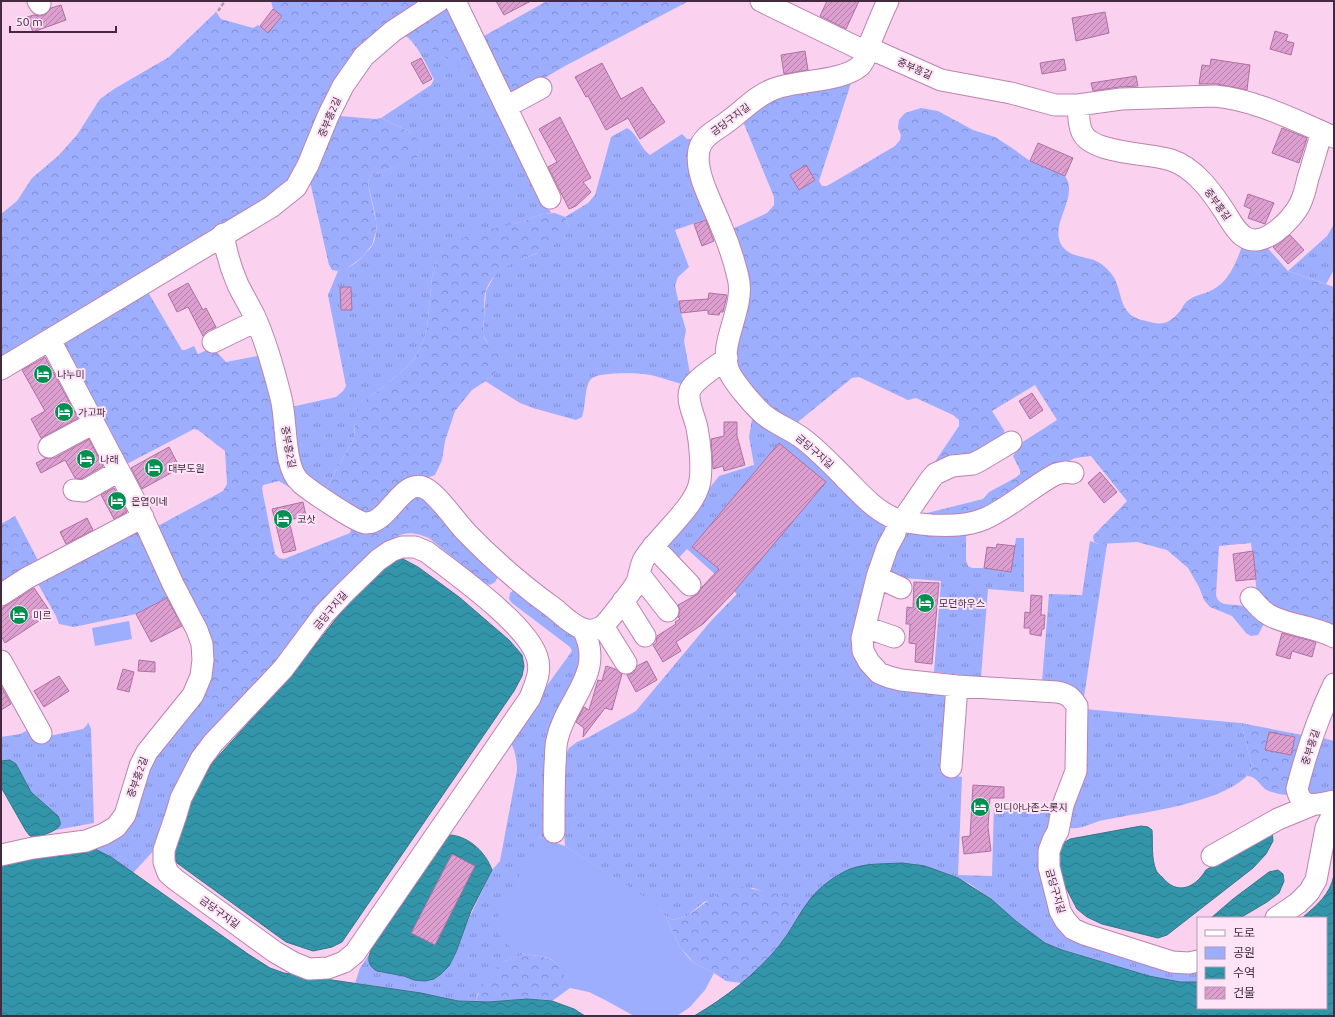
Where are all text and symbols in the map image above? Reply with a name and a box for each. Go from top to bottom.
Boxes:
scale bar [10,8,116,34]
text: 50 m [16,15,43,28]
street label: 중부흥길 [896,56,934,81]
street label: 중부흥2길 [316,96,343,139]
street label: 금당구지길 [709,101,752,138]
street label: 중부흥길 [1202,186,1233,222]
hotel icon: 나누미 [32,363,54,385]
place label: 나누미 [57,369,85,380]
hotel icon: 가고파 [53,401,75,423]
place label: 가고파 [78,407,106,418]
street label: 중부흥2길 [279,425,298,469]
street label: 금당구지길 [794,432,836,471]
hotel icon: 나래 [75,448,97,470]
place label: 나래 [100,454,118,465]
hotel icon: 대부도원 [143,457,165,479]
place label: 대부도원 [168,463,205,474]
hotel icon: 은엽이네 [106,490,128,512]
place label: 은엽이네 [131,496,168,507]
hotel icon: 코삿 [272,508,294,530]
place label: 코삿 [297,514,315,525]
street label: 금당구지길 [311,589,349,631]
hotel icon: 모던하우스 [914,592,936,614]
place label: 모던하우스 [939,598,985,609]
hotel icon: 미르 [8,604,30,626]
place label: 미르 [33,610,51,621]
street label: 중부흥길 [1300,728,1321,766]
street label: 중부흥2길 [125,755,150,799]
hotel icon: 인디아나존스롯지 [969,796,991,818]
place label: 인디아나존스롯지 [994,802,1068,813]
street label: 금당구지길 [1044,868,1067,915]
street label: 금당구지길 [198,894,242,930]
legend [1197,917,1327,1009]
text: 도로 [1233,926,1255,939]
text: 공원 [1233,946,1255,959]
text: 수역 [1233,966,1255,979]
text: 건물 [1233,986,1255,999]

